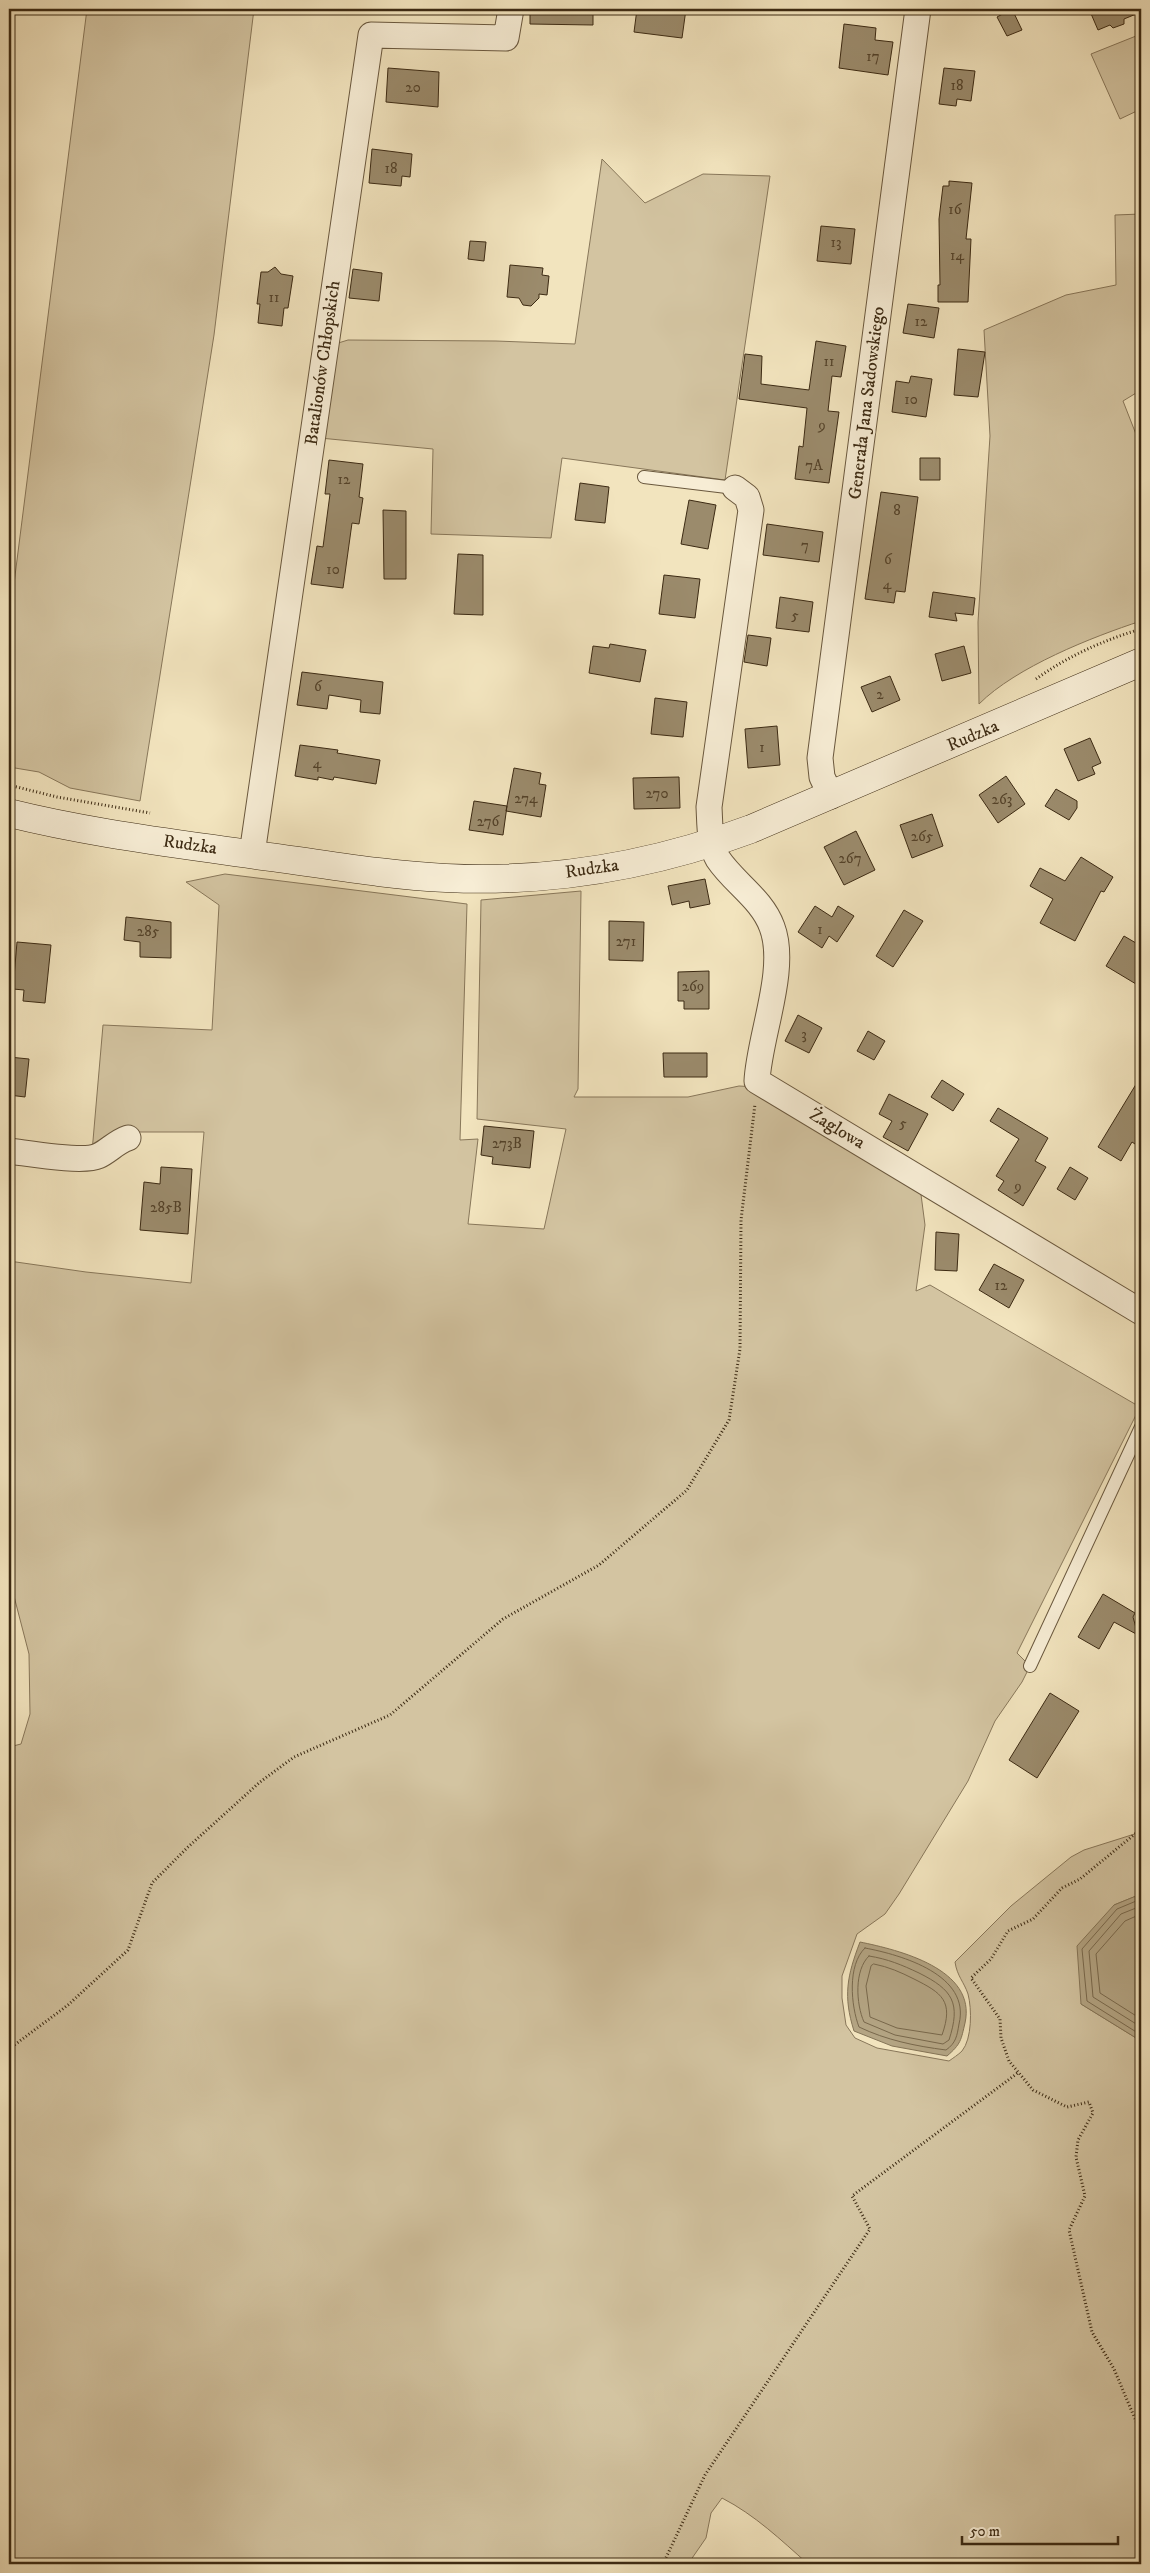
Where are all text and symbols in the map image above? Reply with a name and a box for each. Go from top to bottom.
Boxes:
house number: 17 [866,47,880,66]
house number: 18 [950,76,964,95]
house number: 20 [405,78,421,97]
house number: 18 [384,159,398,178]
house number: 16 [948,200,963,219]
house number: 13 [830,233,842,252]
house number: 14 [950,246,964,265]
street label: Batalionów Chłopskich [301,279,346,447]
house number: 11 [268,288,280,307]
street label: Generała Jana Sadowskiego [844,305,890,501]
house number: 12 [915,312,928,331]
house number: 11 [823,352,835,371]
house number: 10 [904,390,918,409]
house number: 9 [817,416,826,435]
house number: 7A [805,456,823,475]
house number: 12 [338,470,351,489]
house number: 8 [893,501,901,520]
house number: 7 [801,536,809,555]
house number: 6 [884,550,893,569]
house number: 10 [326,560,340,579]
house number: 4 [883,575,892,594]
house number: 5 [791,606,799,625]
house number: 6 [314,677,323,696]
house number: 2 [876,685,884,704]
street label: Rudzka [944,715,1002,757]
house number: 1 [759,738,765,757]
house number: 4 [313,754,322,773]
house number: 270 [646,784,668,803]
house number: 274 [514,789,538,808]
house number: 263 [992,790,1012,809]
house number: 276 [477,812,501,831]
house number: 265 [911,827,934,846]
street label: Rudzka [162,830,219,860]
house number: 267 [838,849,862,868]
street label: Rudzka [564,854,621,884]
house number: 1 [817,920,823,939]
house number: 285 [137,922,160,941]
house number: 271 [616,932,636,951]
house number: 269 [682,977,704,996]
house number: 3 [801,1025,807,1044]
street label: Żaglowa [805,1104,869,1154]
house number: 5 [899,1114,907,1133]
house number: 273B [492,1134,522,1153]
house number: 9 [1013,1177,1022,1196]
house number: 285B [150,1198,182,1217]
house number: 12 [995,1276,1008,1295]
scale bar [962,2513,1119,2545]
text: 50 m [970,2522,1000,2541]

